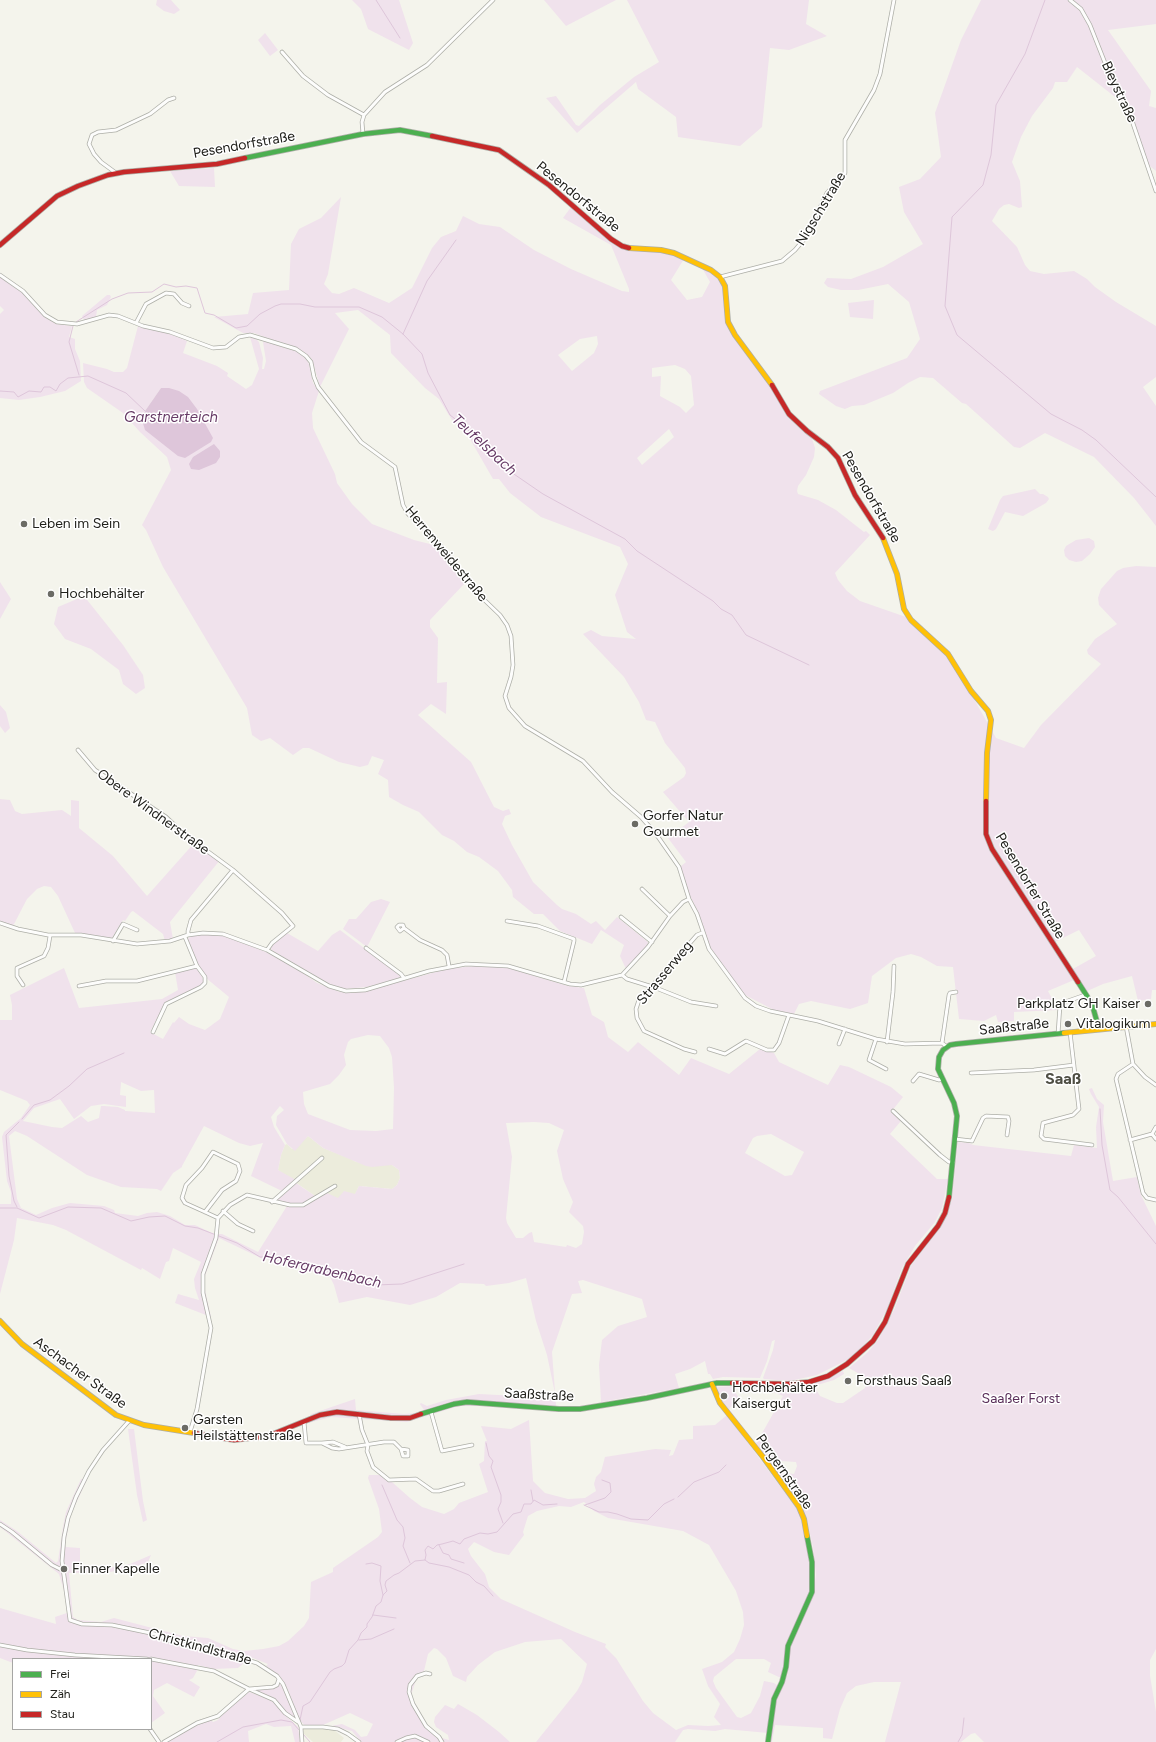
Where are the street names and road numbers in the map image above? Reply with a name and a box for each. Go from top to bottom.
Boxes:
street label: Bleystraße [1098,59,1140,125]
street label: Pesendorfstraße [192,128,296,162]
street label: Pesendorfstraße [533,158,623,236]
street label: Nigschstraße [792,169,850,249]
street label: Pesendorfstraße [838,448,904,546]
street label: Herrenweidestraße [401,503,491,605]
street label: Obere Windnerstraße [94,766,212,858]
street label: Pesendorfer Straße [992,830,1068,942]
street label: Strasserweg [634,938,696,1008]
street label: Saaßstraße [978,1015,1050,1039]
street label: Aschacher Straße [30,1334,130,1412]
street label: Saaßstraße [504,1385,574,1405]
street label: Pergernstraße [752,1431,816,1513]
street label: Christkindlstraße [147,1625,253,1669]

